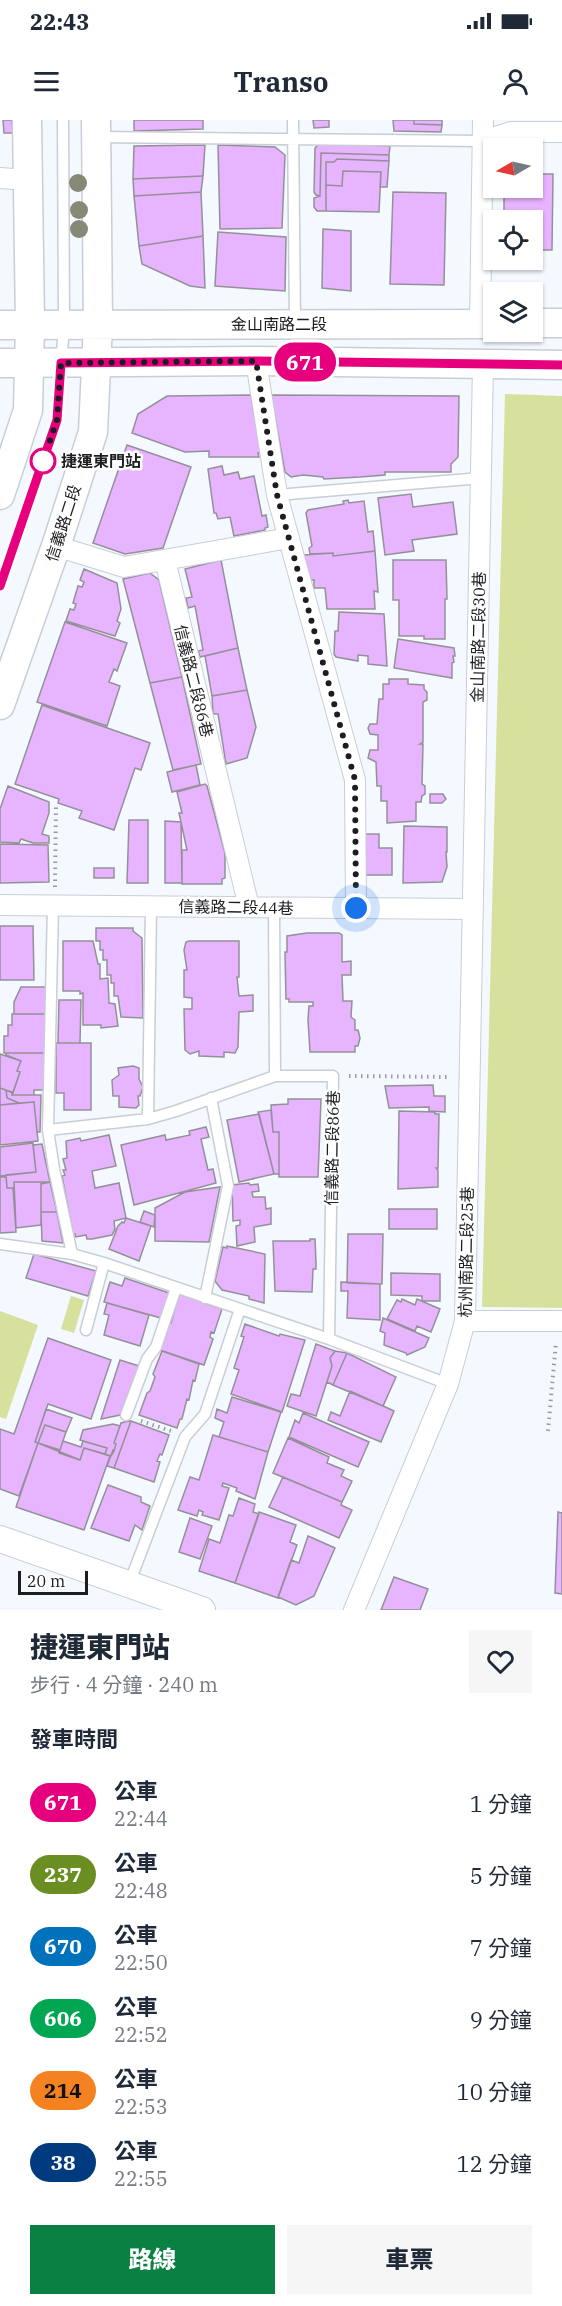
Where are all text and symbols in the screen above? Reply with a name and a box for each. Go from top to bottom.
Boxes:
text: 22:43 [30,7,89,36]
text: Transo [234,64,328,99]
icon: menu [30,65,63,98]
icon: person [499,65,532,98]
north arrow [483,138,543,198]
map controls [483,138,543,342]
button: locate [483,210,543,270]
button: layers [483,282,543,342]
street label: 金山南路二段 [231,314,327,334]
line badge: 671 [270,342,340,382]
text: 671 [286,348,324,376]
marker: 捷運東門站 [30,448,56,474]
place label: 捷運東門站 [61,451,141,471]
street label: 信義路二段 [41,482,85,564]
street label: 金山南路二段30巷 [467,571,489,703]
street label: 信義路二段86巷 [170,623,218,739]
your location [341,893,371,923]
street label: 信義路二段44巷 [178,896,294,918]
street label: 信義路二段86巷 [321,1090,343,1206]
street label: 杭州南路二段25巷 [455,1186,477,1318]
scale bar [18,1568,88,1596]
text: 20 m [27,1571,65,1591]
text: 捷運東門站 [30,1628,170,1665]
button: heart [469,1630,532,1693]
text: 步行 · 4 分鐘 · 240 m [30,1671,218,1698]
text: 發車時間 [30,1724,118,1753]
text: 公車 [114,1776,158,1805]
text: 671 [44,1788,82,1816]
text: 1 分鐘 [470,1789,532,1818]
text: 22:44 [114,1805,168,1832]
text: 公車 [114,1848,158,1877]
text: 237 [44,1860,82,1888]
text: 5 分鐘 [470,1861,532,1890]
text: 22:48 [114,1877,168,1904]
text: 公車 [114,1920,158,1949]
text: 670 [44,1932,82,1960]
text: 7 分鐘 [470,1933,532,1962]
text: 22:50 [114,1949,168,1976]
text: 公車 [114,1992,158,2021]
text: 606 [44,2004,82,2032]
text: 9 分鐘 [470,2005,532,2034]
text: 22:52 [114,2021,168,2048]
text: 公車 [114,2064,158,2093]
text: 214 [44,2076,82,2104]
text: 10 分鐘 [456,2077,532,2106]
text: 22:53 [114,2093,168,2120]
text: 公車 [114,2136,158,2165]
text: 38 [50,2148,76,2176]
text: 12 分鐘 [456,2149,532,2178]
text: 22:55 [114,2165,168,2192]
button: 路線 [30,2225,275,2294]
button: 車票 [287,2225,532,2294]

